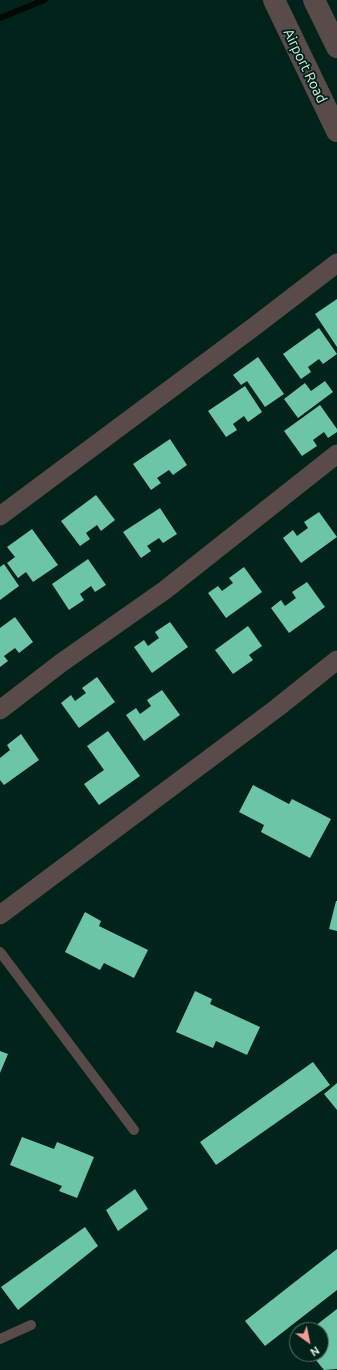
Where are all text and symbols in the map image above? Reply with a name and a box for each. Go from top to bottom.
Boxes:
street label: Airport Road [280,26,330,106]
north arrow [289,1322,329,1362]
text: N [308,1344,322,1358]

